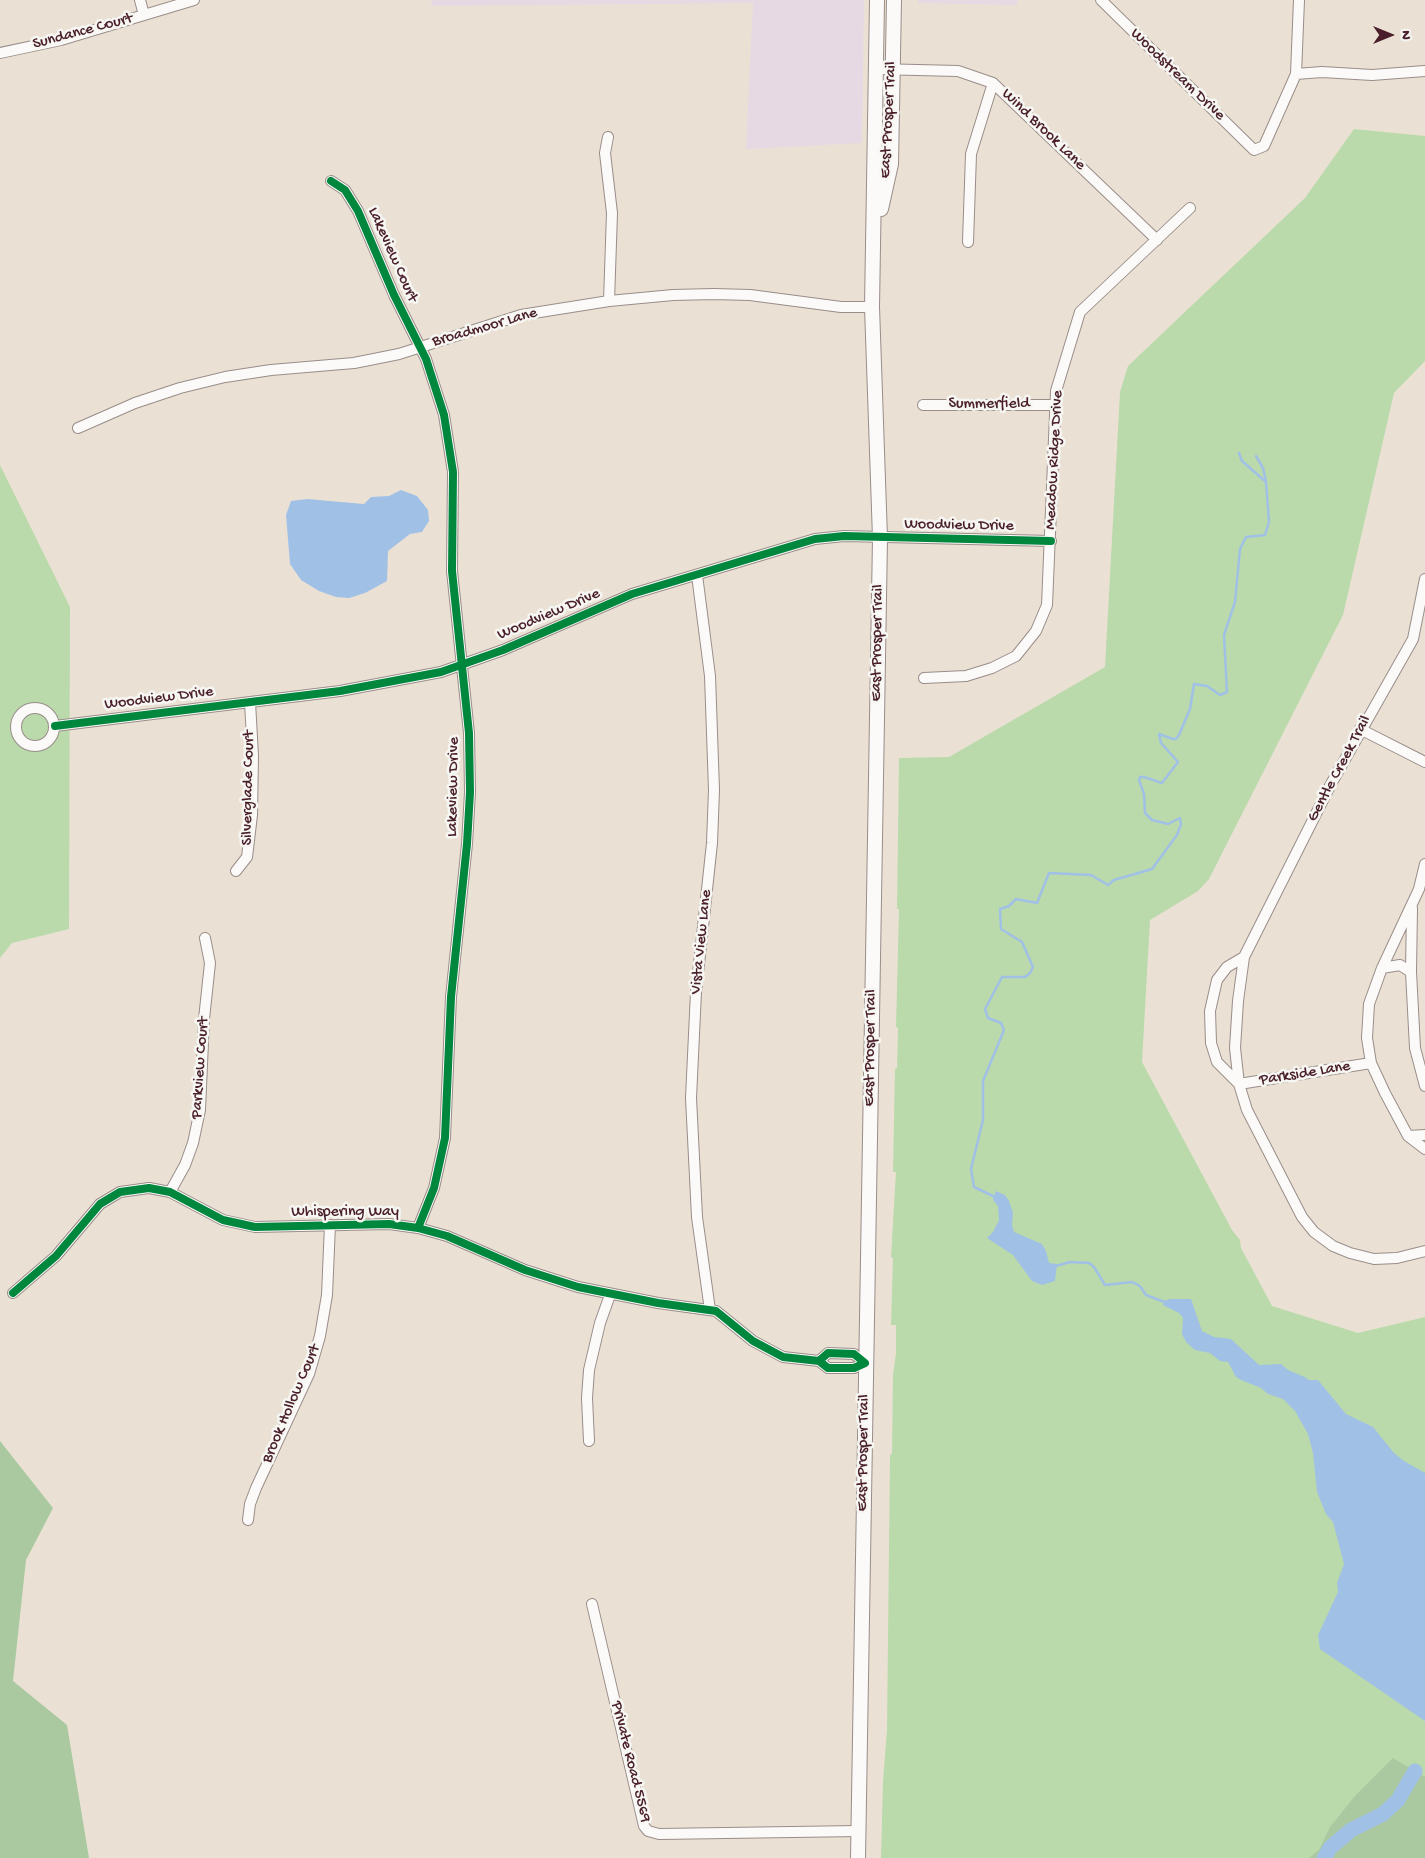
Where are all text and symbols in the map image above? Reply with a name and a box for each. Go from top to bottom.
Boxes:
street label: Sundance Court [31,9,135,55]
north arrow [1365,10,1415,60]
street label: Woodstream Drive [1125,25,1229,125]
text: N [1397,30,1414,40]
street label: East Prosper Trail [876,61,902,179]
street label: Wind Brook Lane [997,85,1089,175]
street label: Lakeview Court [363,205,421,305]
street label: Broadmoor Lane [430,304,540,352]
street label: Meadow Ridge Drive [1042,390,1068,530]
street label: Summerfield [948,395,1030,415]
street label: Woodview Drive [904,515,1014,537]
street label: East Prosper Trail [867,584,889,702]
street label: Woodview Drive [495,585,603,645]
street label: Woodview Drive [104,683,214,715]
street label: Gentle Creek Trail [1304,713,1376,825]
street label: Silverglade Court [238,730,260,846]
street label: Lakeview Drive [444,737,464,837]
street label: Vista View Lane [687,889,717,995]
street label: East Prosper Trail [860,989,882,1107]
street label: Parkview Court [188,1016,214,1120]
street label: Parkside Lane [1258,1057,1352,1091]
street label: Whispering Way [291,1203,399,1223]
street label: Brook Hollow Court [258,1342,326,1466]
street label: East Prosper Trail [853,1394,875,1512]
street label: Private Road 5569 [606,1699,654,1825]

